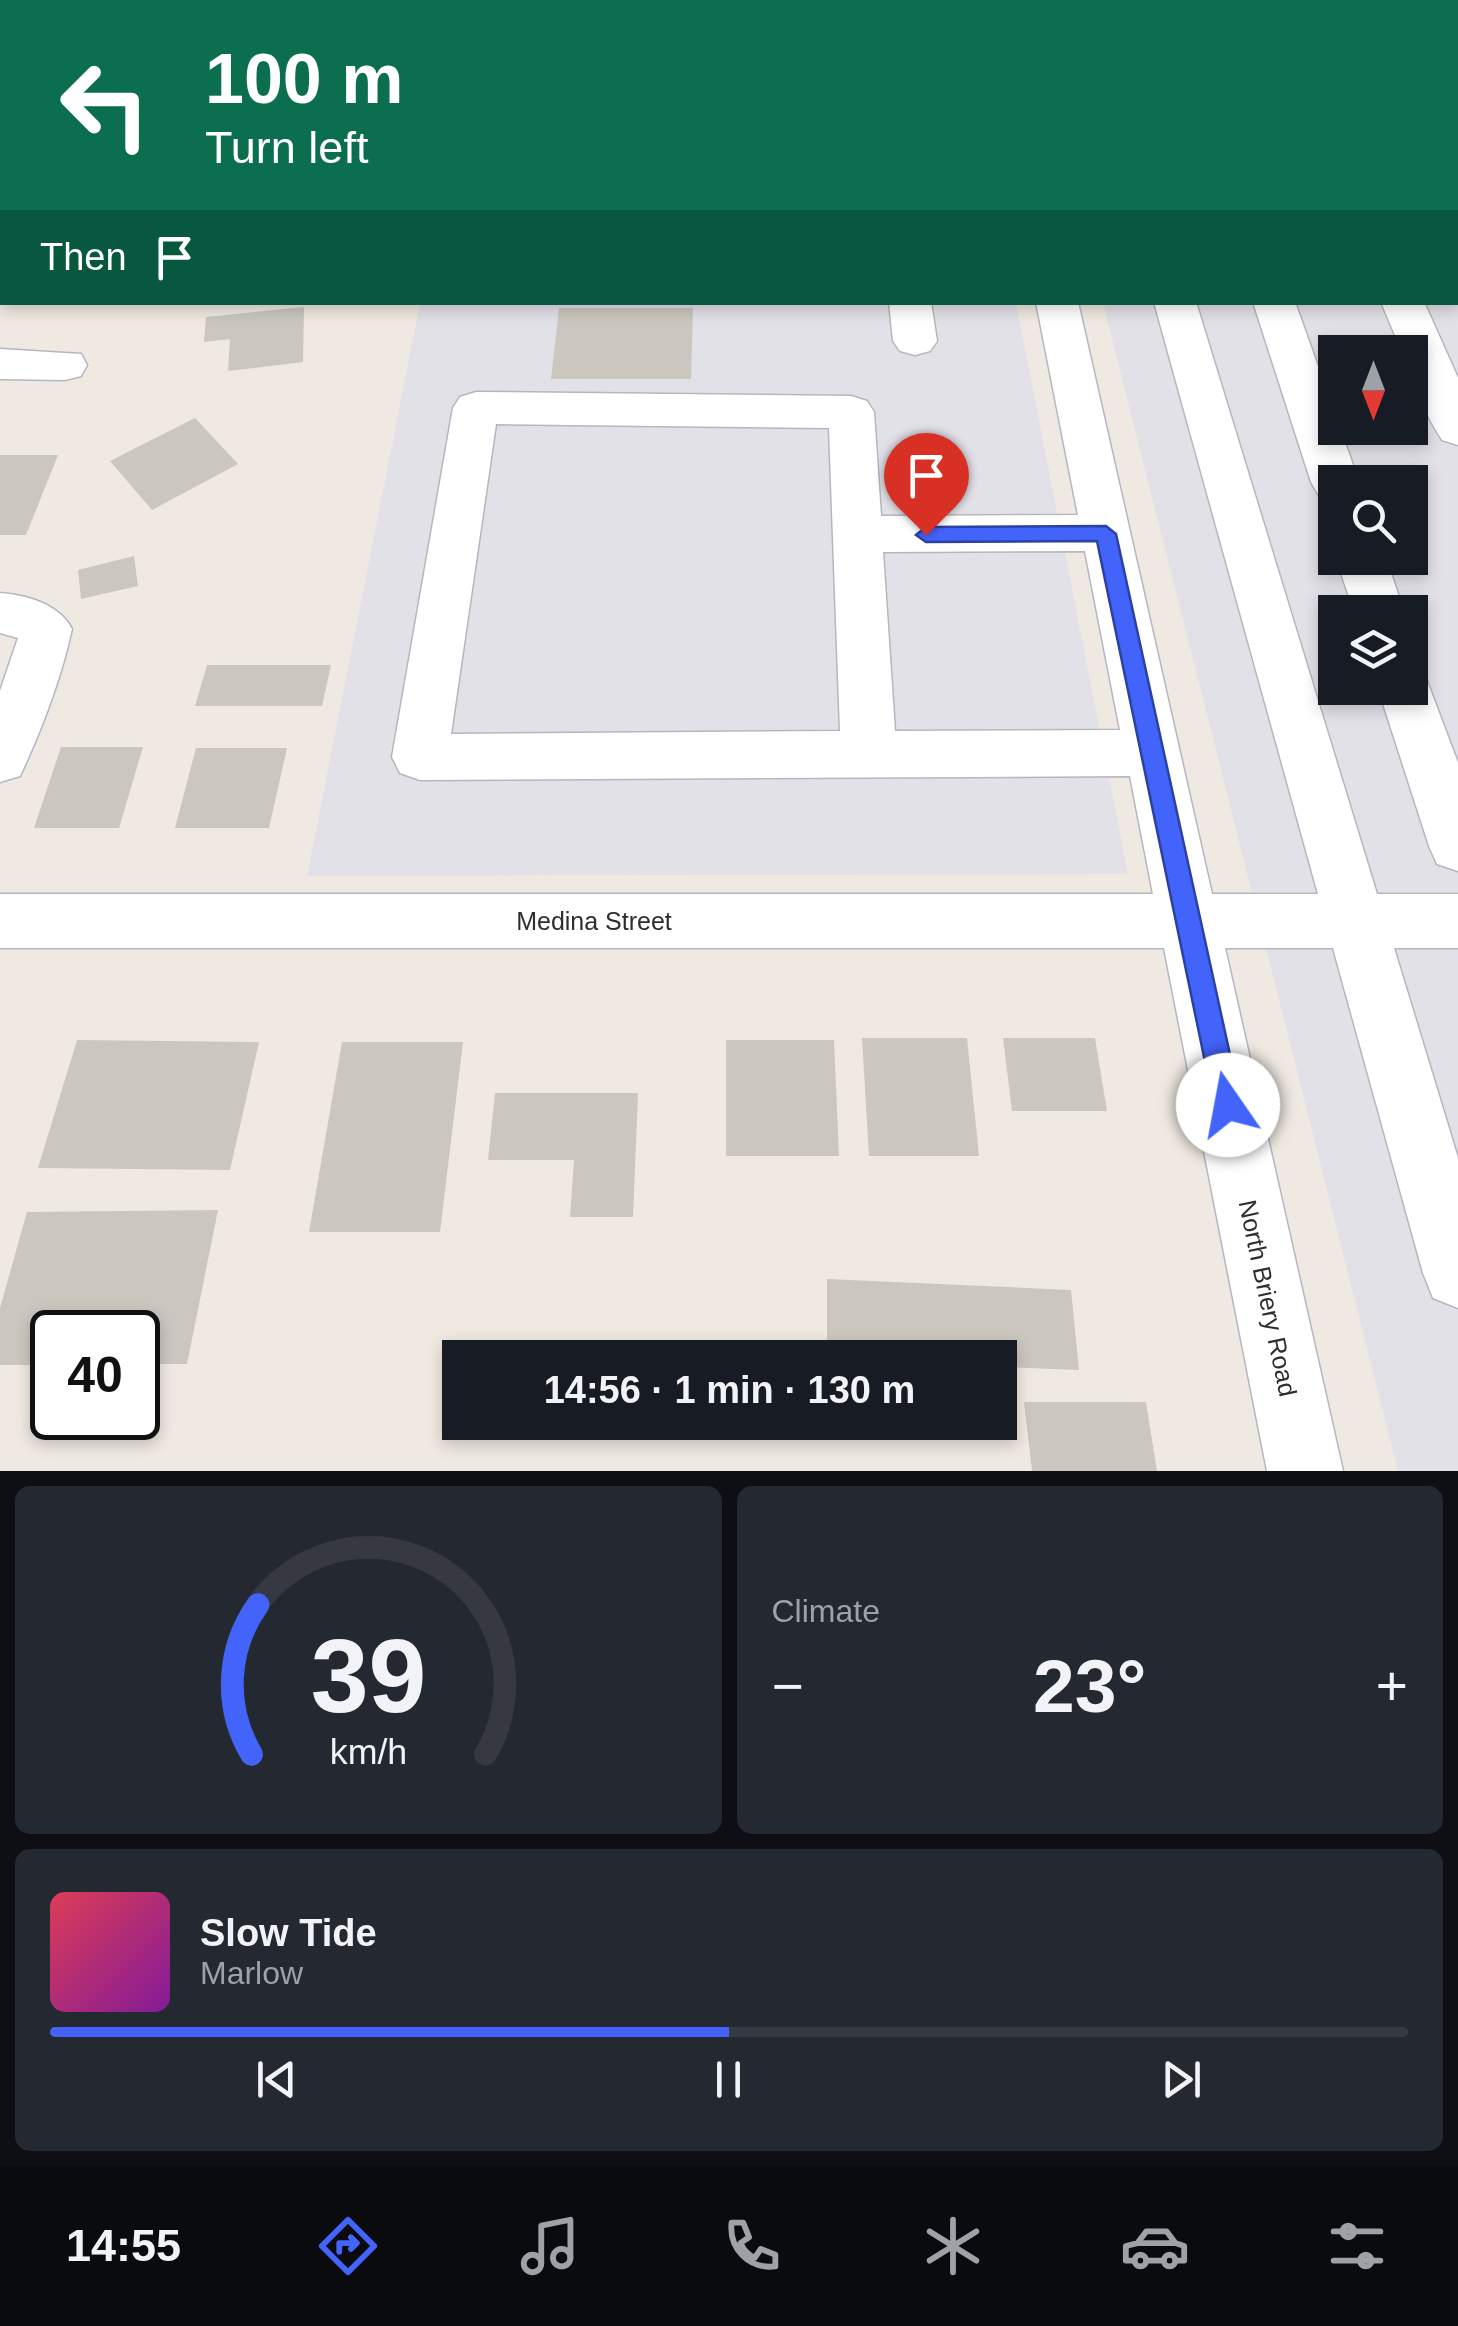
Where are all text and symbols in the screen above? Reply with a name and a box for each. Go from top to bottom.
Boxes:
icon: left [40,40,170,170]
text: 100 m [205,40,403,118]
text: Turn left [205,122,368,173]
icon: arrive [147,230,202,285]
text: Then [40,236,127,278]
north arrow [1318,335,1428,445]
map controls [1318,335,1428,705]
pin [884,433,969,536]
icon: arrive [899,448,954,503]
button: search [1318,465,1428,575]
button: layers [1318,595,1428,705]
street label: Medina Street [516,907,672,935]
position arrow [1176,1053,1280,1157]
street label: North Briery Road [1234,1197,1302,1399]
speed limit sign: 40 [30,1310,160,1440]
text: 14:56 · 1 min · 130 m [544,1369,915,1411]
text: Climate [772,1593,880,1629]
text: 39 [310,1618,426,1734]
text: 23° [1033,1644,1146,1728]
text: − [772,1655,804,1717]
text: + [1376,1655,1408,1717]
text: km/h [330,1732,407,1772]
text: Slow Tide [200,1912,377,1954]
text: Marlow [200,1955,303,1991]
icon: previous [249,2052,304,2107]
icon: pause [701,2052,756,2107]
icon: next [1154,2052,1209,2107]
icon: directions [313,2211,383,2281]
icon: music [515,2211,585,2281]
icon: phone [717,2211,787,2281]
icon: climate [918,2211,988,2281]
icon: car [1120,2211,1190,2281]
icon: filters [1322,2211,1392,2281]
text: 14:55 [66,2220,181,2271]

